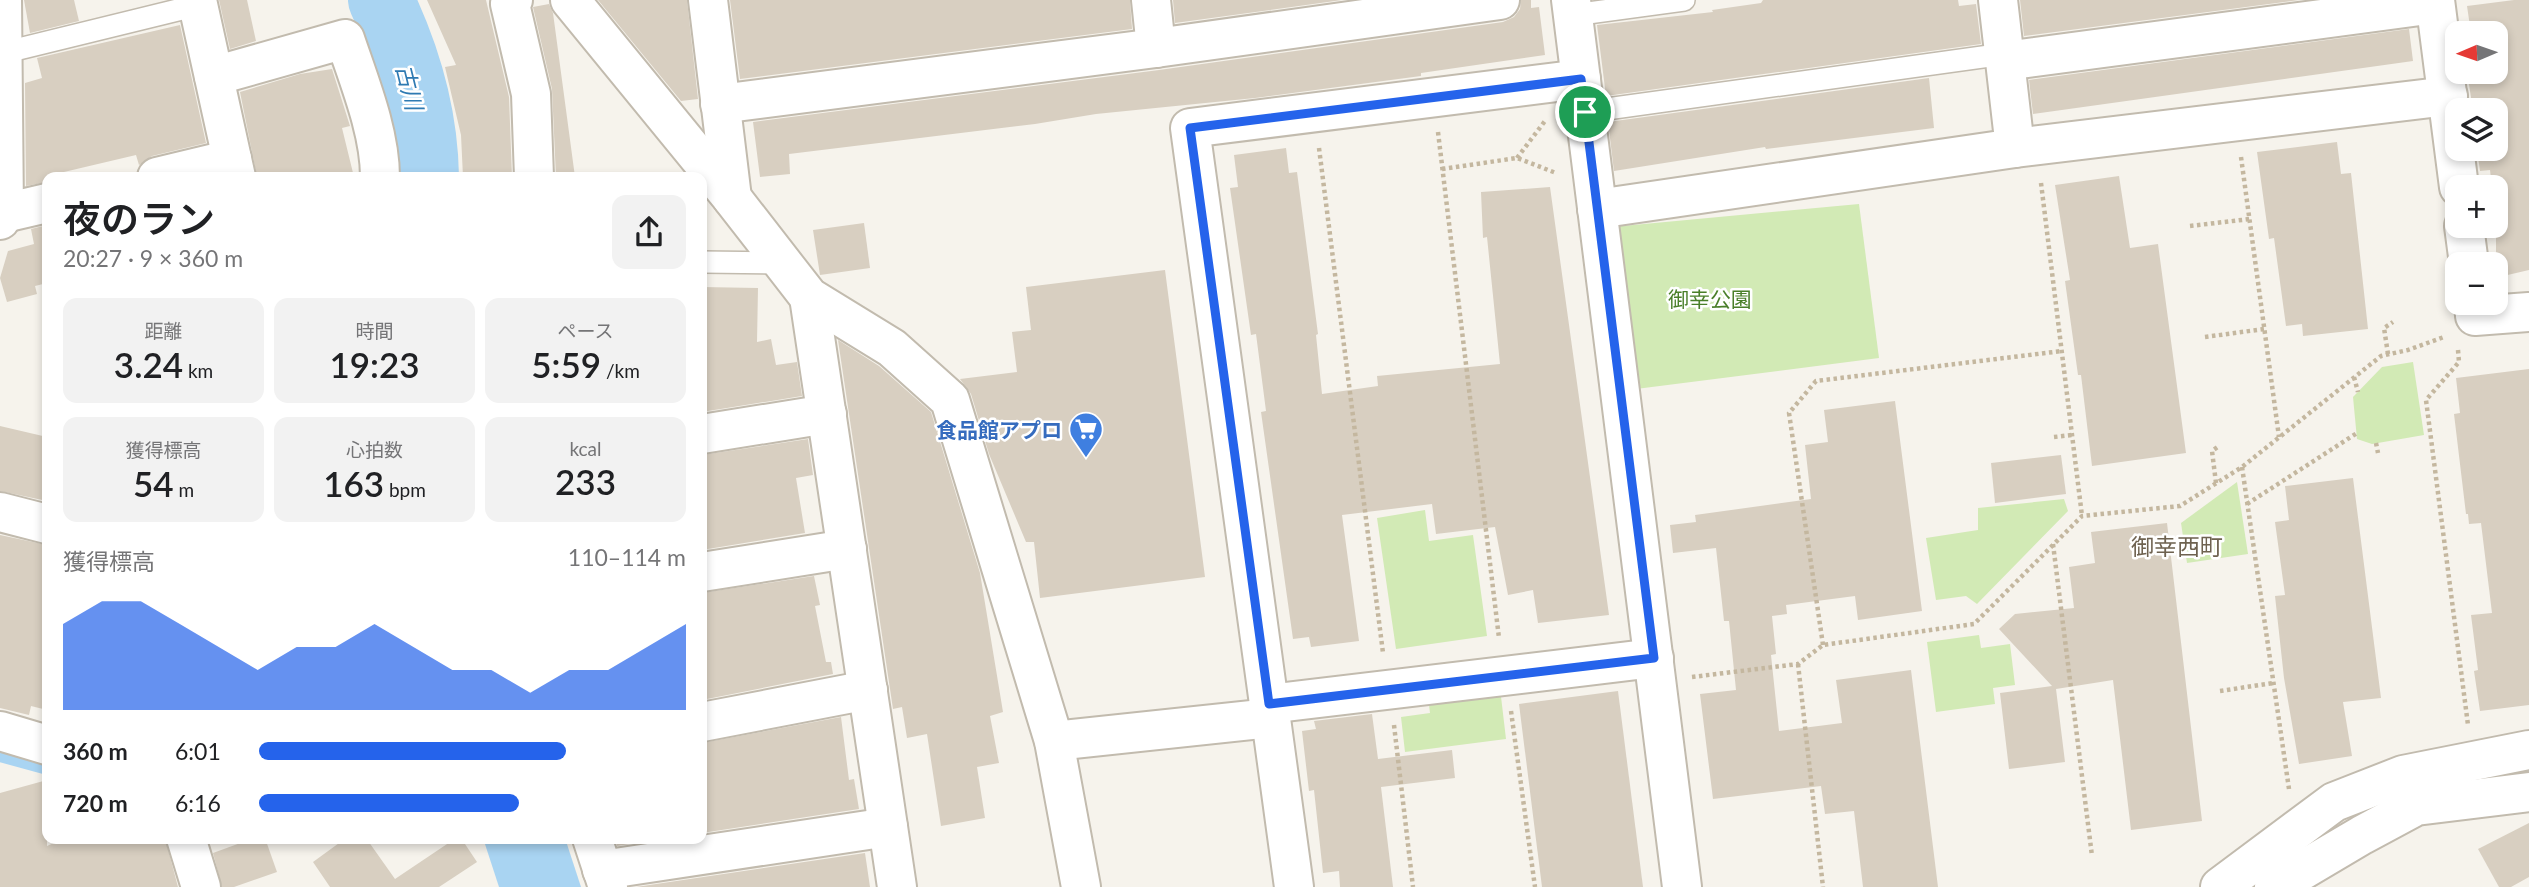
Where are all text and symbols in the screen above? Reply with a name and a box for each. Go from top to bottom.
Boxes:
north arrow [2445,21,2508,84]
map controls [2445,21,2508,315]
water label: 古川 [391,61,430,116]
pin [1555,82,1615,142]
icon: arrive [1566,93,1604,131]
button: layers [2445,98,2508,161]
button: + [2445,175,2508,238]
text: 夜のラン [63,195,215,241]
button: share [612,195,686,269]
text: 20:27 · 9 × 360 m [63,244,243,272]
button: − [2445,252,2508,315]
park label: 御幸公園 [1668,286,1752,311]
text: 距離 [144,319,183,342]
text: 時間 [355,319,394,342]
text: ペース [557,319,614,342]
text: 3.24 [114,343,183,385]
text: 19:23 [329,343,420,385]
text: 5:59 [531,343,601,385]
text: km [183,359,213,382]
text: /km [601,359,640,382]
supermarket icon: 食品館アプロ [1067,410,1105,459]
place label: 食品館アプロ [936,417,1062,442]
text: kcal [569,437,602,460]
text: 獲得標高 [125,438,202,461]
text: 心拍数 [346,438,403,461]
text: 233 [555,460,616,502]
text: 54 [133,462,174,504]
text: 163 [323,462,384,504]
text: m [174,478,194,501]
text: bpm [384,478,426,501]
district label: 御幸西町 [2131,532,2223,560]
text: 110–114 m [568,543,686,571]
text: 獲得標高 [63,547,155,575]
text: 360 m [63,737,128,765]
text: 6:01 [175,737,221,765]
text: 720 m [63,789,128,817]
text: 6:16 [175,789,221,817]

